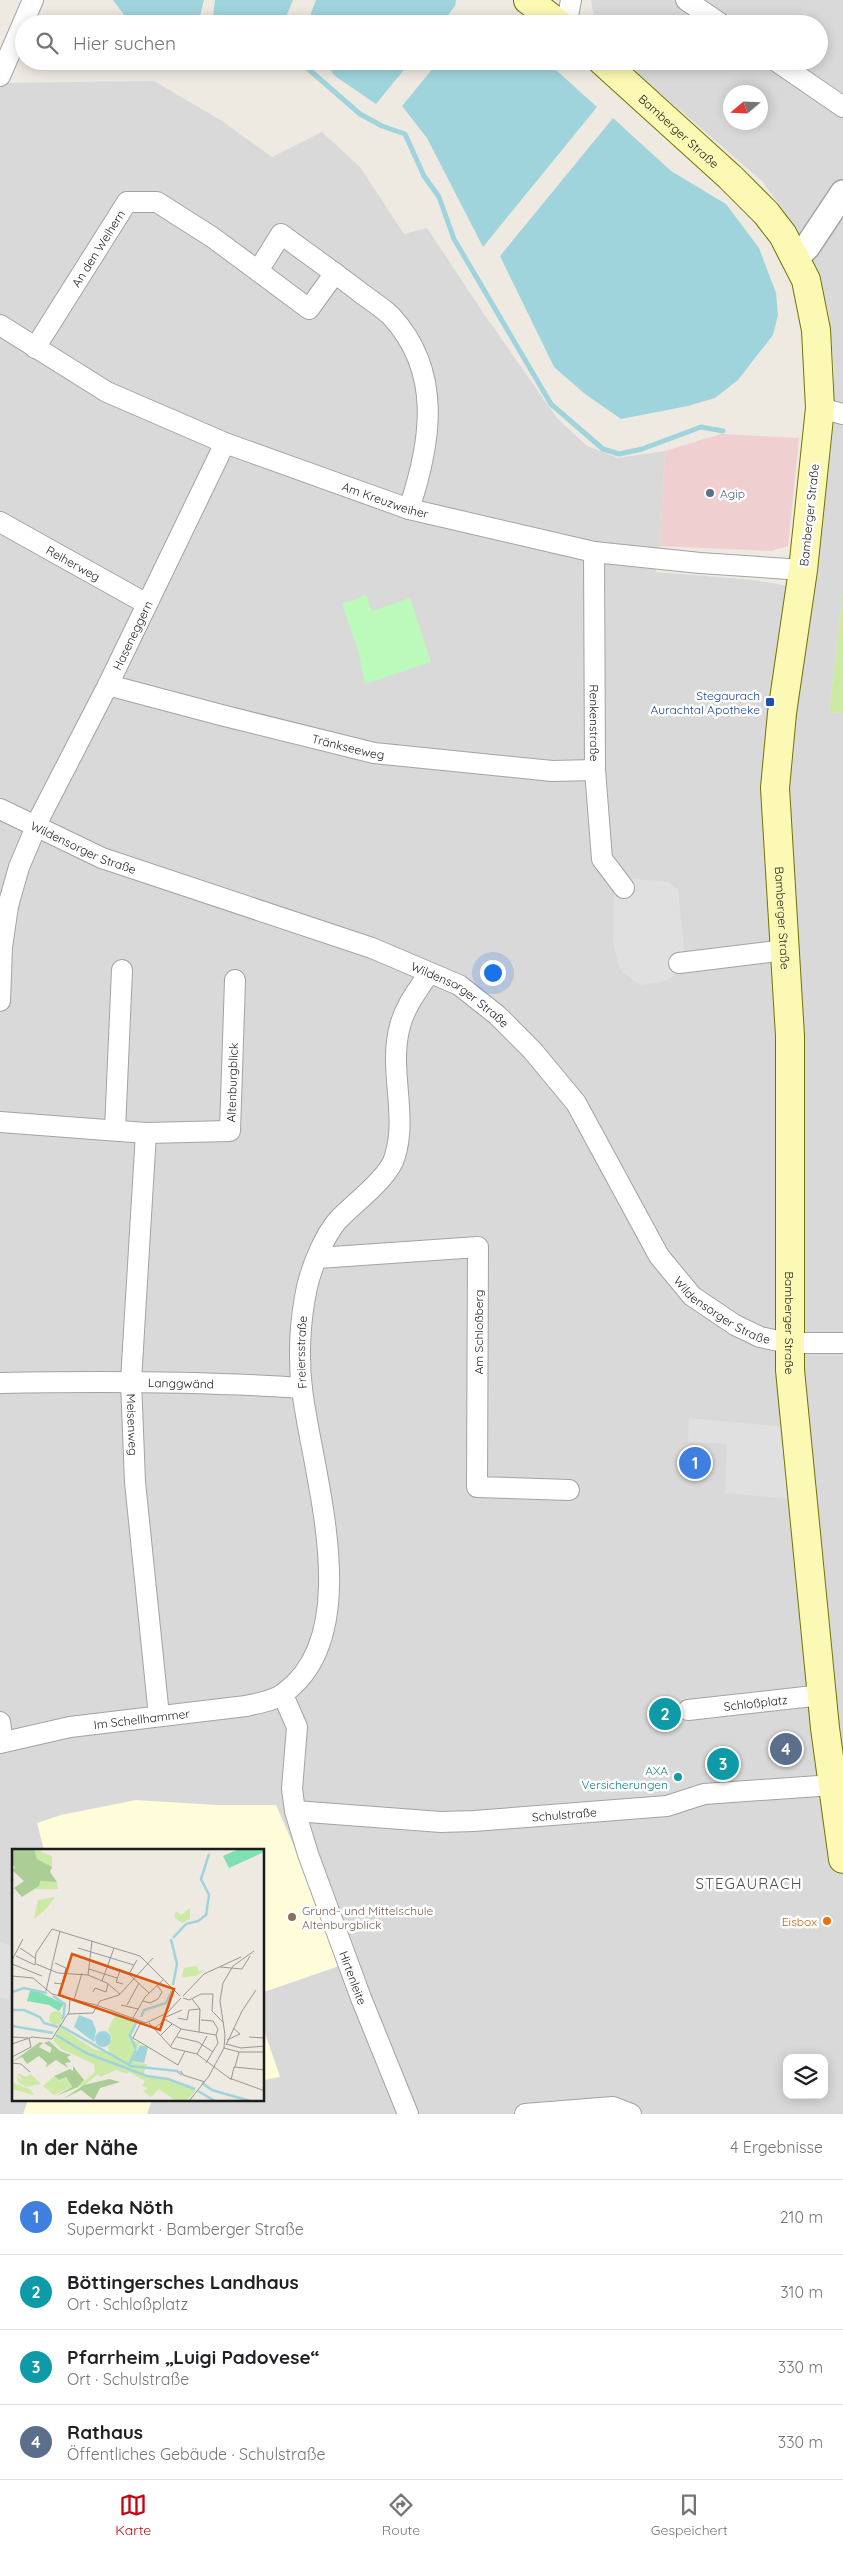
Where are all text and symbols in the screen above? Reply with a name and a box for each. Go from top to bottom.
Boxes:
search box [15,15,828,70]
icon: search [33,29,61,57]
text: Hier suchen [73,31,176,55]
north arrow [723,85,768,130]
street label: Bamberger Straße [636,91,722,171]
street label: An den Weihern [68,207,128,289]
street label: Bamberger Straße [796,463,822,567]
street label: Am Kreuzweiher [340,478,430,521]
place label: Agip [720,486,745,501]
marker: Agip [704,487,716,499]
street label: Reiherweg [44,542,103,584]
street label: Haseneggern [109,598,155,672]
street label: Renkenstraße [587,684,602,762]
place label: Stegaurach Aurachtal Apotheke [650,688,760,717]
marker: Stegaurach Aurachtal Apotheke [764,696,776,708]
street label: Tränkseeweg [310,730,385,762]
street label: Wildensorger Straße [28,817,138,876]
street label: Bamberger Straße [772,866,793,970]
street label: Wildensorger Straße [409,958,512,1030]
your location [480,960,506,986]
street label: Altenburgblick [223,1042,240,1122]
street label: Bamberger Straße [782,1271,798,1375]
street label: Wildensorger Straße [671,1273,772,1346]
street label: Am Schloßberg [471,1290,486,1374]
street label: Freiersstraße [292,1315,310,1390]
street label: Langgwänd [148,1375,214,1391]
street label: Meisenweg [124,1393,141,1456]
pin: 1 [679,1444,711,1482]
street label: Schloßplatz [723,1691,789,1713]
pin: 2 [649,1695,681,1733]
street label: Im Schellhammer [93,1705,191,1732]
pin: 4 [770,1730,802,1768]
pin: 3 [707,1745,739,1783]
place label: AXA Versicherungen [582,1763,668,1792]
marker: AXA Versicherungen [672,1771,684,1783]
street label: Schulstraße [531,1804,597,1824]
inset map [12,1849,265,2102]
district label: STEGAURACH [696,1874,802,1893]
place label: Grund- und Mittelschule Altenburgblick [302,1903,434,1932]
marker: Grund- und Mittelschule Altenburgblick [286,1911,298,1923]
place label: Eisbox [782,1914,817,1929]
marker: Eisbox [821,1915,833,1927]
street label: Hirtenleite [337,1949,370,2007]
map controls [783,2054,828,2099]
button: layers [783,2054,828,2099]
text: In der Nähe [20,2134,138,2160]
text: 4 Ergebnisse [730,2137,823,2157]
text: Edeka Nöth [67,2195,174,2219]
text: 1 [33,2207,39,2227]
text: 210 m [780,2207,823,2227]
text: Supermarkt · Bamberger Straße [67,2219,304,2239]
text: Böttingersches Landhaus [67,2270,299,2294]
text: 2 [31,2282,41,2302]
text: 310 m [780,2282,823,2302]
text: Ort · Schloßplatz [67,2294,188,2314]
text: Pfarrheim „Luigi Padovese“ [67,2345,319,2369]
text: 3 [32,2357,40,2377]
text: 330 m [778,2357,823,2377]
text: Ort · Schulstraße [67,2369,189,2389]
text: Rathaus [67,2420,143,2444]
text: 4 [31,2432,41,2452]
text: 330 m [778,2432,823,2452]
text: Öffentliches Gebäude · Schulstraße [67,2444,325,2464]
tab: Karte [115,2491,151,2539]
tab: Route [382,2491,420,2539]
tab: Gespeichert [651,2491,728,2539]

